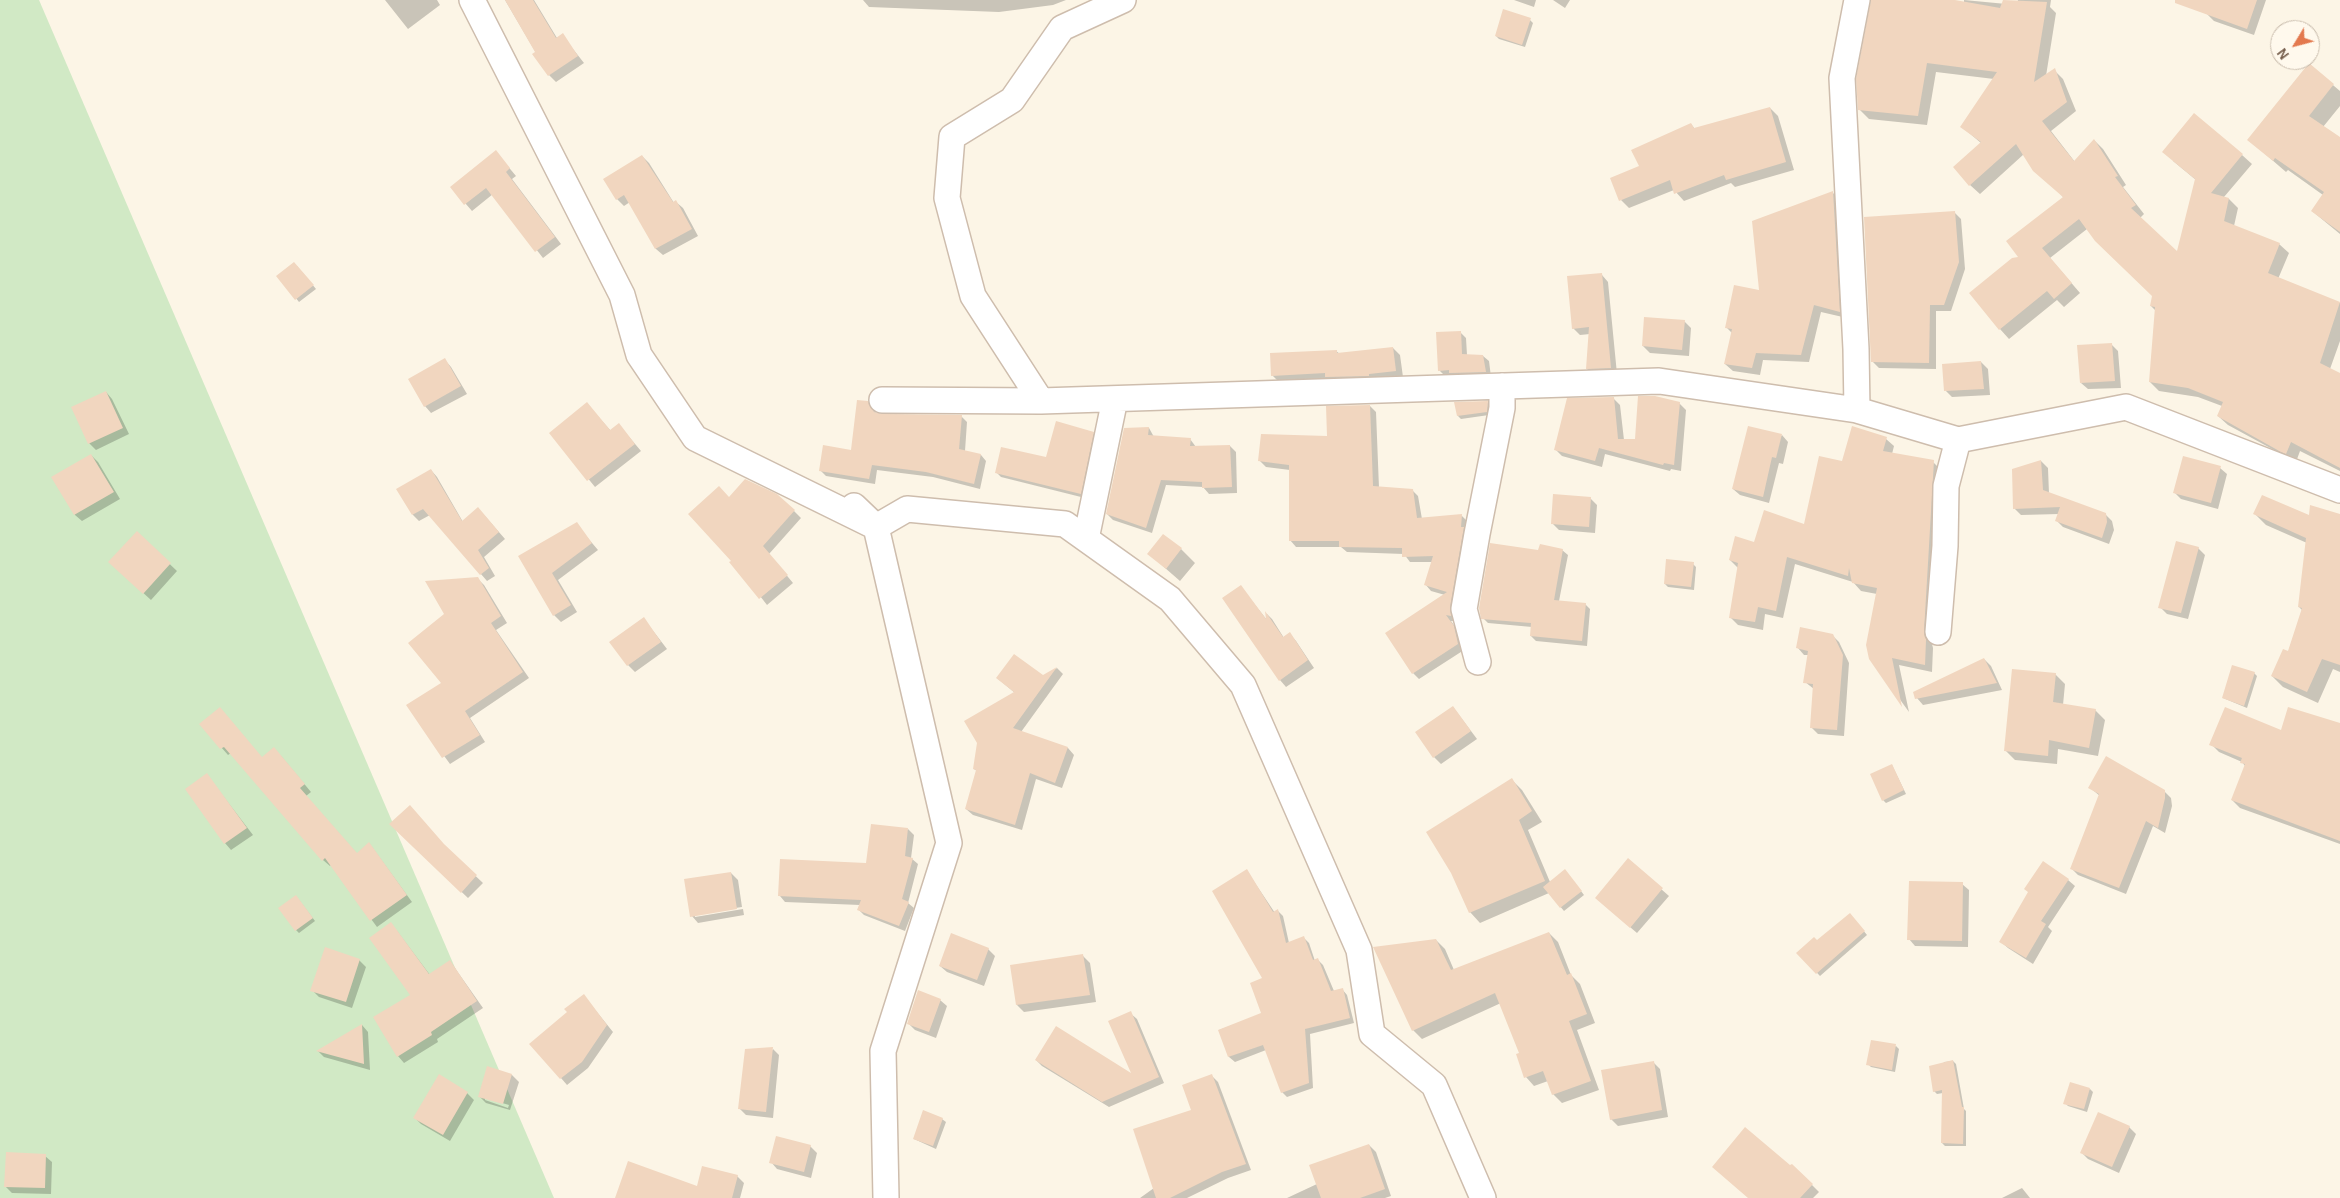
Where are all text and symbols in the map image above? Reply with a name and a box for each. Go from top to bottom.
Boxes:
north arrow [2270,20,2320,70]
text: N [2275,45,2292,62]

